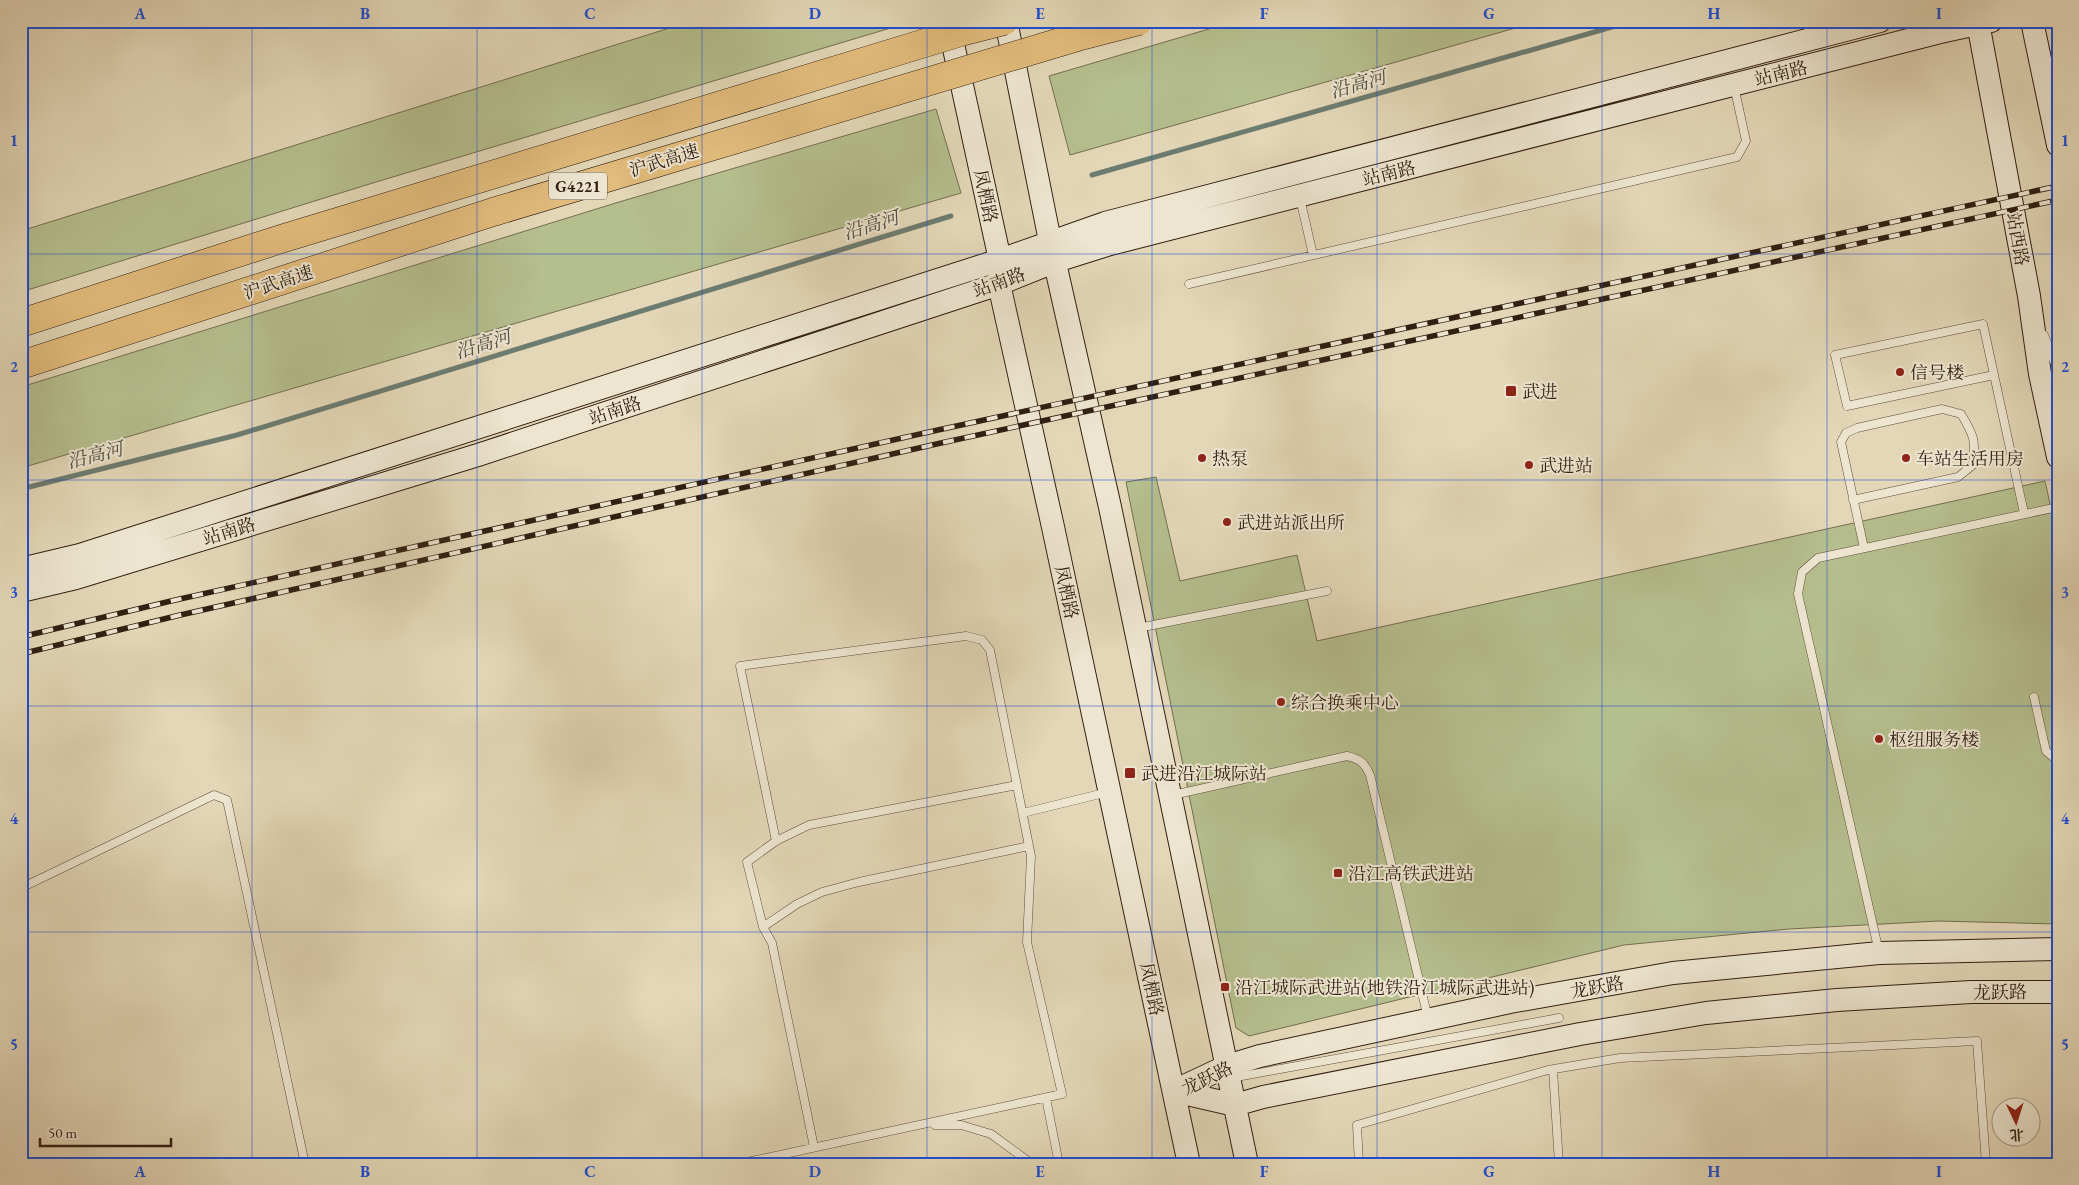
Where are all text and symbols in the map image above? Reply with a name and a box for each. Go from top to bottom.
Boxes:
text: A [133,3,146,24]
text: B [360,3,370,24]
text: C [584,3,596,24]
text: D [809,3,821,24]
text: E [1035,3,1045,24]
text: F [1260,3,1269,24]
text: G [1483,3,1495,24]
text: H [1708,3,1721,24]
text: I [1936,3,1942,24]
street label: 站南路 [1752,55,1810,91]
water label: 沿高河 [1327,63,1392,104]
text: 1 [10,130,18,151]
text: 1 [2061,130,2069,151]
street label: 沪武高速 [626,138,702,182]
street label: 站南路 [1360,155,1418,191]
street label: 凤栖路 [969,167,1003,225]
road number: G4221 [549,172,607,200]
water label: 沿高河 [840,204,905,245]
street label: 站西路 [2002,210,2034,268]
street label: 沪武高速 [240,260,316,304]
street label: 站南路 [970,262,1028,302]
water label: 沿高河 [452,323,517,364]
text: 2 [10,356,19,377]
text: 2 [2061,356,2070,377]
place label: 信号楼 [1910,361,1964,384]
marker: 信号楼 [1894,366,1906,378]
place label: 武进 [1522,380,1558,403]
marker: 武进 [1504,384,1518,398]
street label: 站南路 [586,391,644,429]
water label: 沿高河 [64,435,129,474]
place label: 热泵 [1212,447,1248,470]
place label: 车站生活用房 [1916,447,2024,470]
marker: 热泵 [1196,452,1208,464]
marker: 车站生活用房 [1900,452,1912,464]
place label: 武进站 [1539,454,1593,477]
marker: 武进站 [1523,459,1535,471]
place label: 武进站派出所 [1237,511,1345,534]
street label: 站南路 [200,512,258,550]
marker: 武进站派出所 [1221,516,1233,528]
street label: 凤栖路 [1050,563,1084,621]
text: 3 [10,582,18,603]
text: 3 [2061,582,2069,603]
place label: 综合换乘中心 [1291,691,1399,714]
marker: 综合换乘中心 [1275,696,1287,708]
place label: 枢纽服务楼 [1889,728,1979,751]
marker: 枢纽服务楼 [1873,733,1885,745]
place label: 武进沿江城际站 [1141,762,1267,785]
marker: 武进沿江城际站 [1123,766,1137,780]
text: 4 [10,808,19,829]
text: 4 [2061,808,2070,829]
place label: 沿江高铁武进站 [1348,862,1474,885]
marker: 沿江高铁武进站 [1332,867,1344,879]
street label: 凤栖路 [1135,960,1169,1018]
street label: 龙跃路 [1568,971,1626,1003]
place label: 沿江城际武进站(地铁沿江城际武进站) [1235,976,1534,999]
street label: 龙跃路 [1973,980,2027,1004]
marker: 沿江城际武进站(地铁沿江城际武进站) [1219,981,1231,993]
text: 5 [10,1034,18,1055]
text: 5 [2061,1034,2069,1055]
street label: 龙跃路 [1178,1056,1236,1100]
north arrow [1992,1098,2042,1148]
scale bar [40,1115,171,1147]
text: 50 m [48,1123,77,1142]
text: 北 [2009,1126,2025,1144]
text: A [133,1161,146,1182]
text: B [360,1161,370,1182]
text: C [584,1161,596,1182]
text: D [809,1161,821,1182]
text: E [1035,1161,1045,1182]
text: F [1260,1161,1269,1182]
text: G [1483,1161,1495,1182]
text: H [1708,1161,1721,1182]
text: I [1936,1161,1942,1182]

